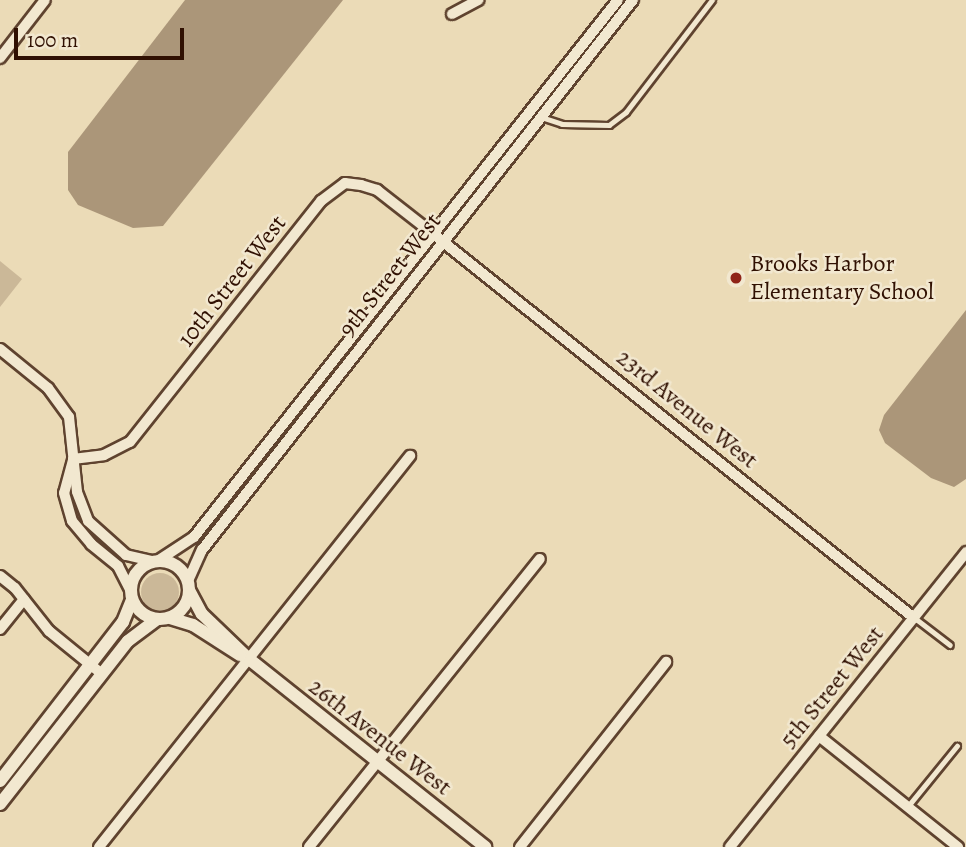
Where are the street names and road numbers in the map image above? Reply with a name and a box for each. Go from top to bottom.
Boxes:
street label: 9th Street West [333,207,447,343]
street label: 10th Street West [172,209,292,353]
street label: 23rd Avenue West [611,343,763,475]
street label: 5th Street West [774,620,890,754]
street label: 26th Avenue West [303,672,457,802]

